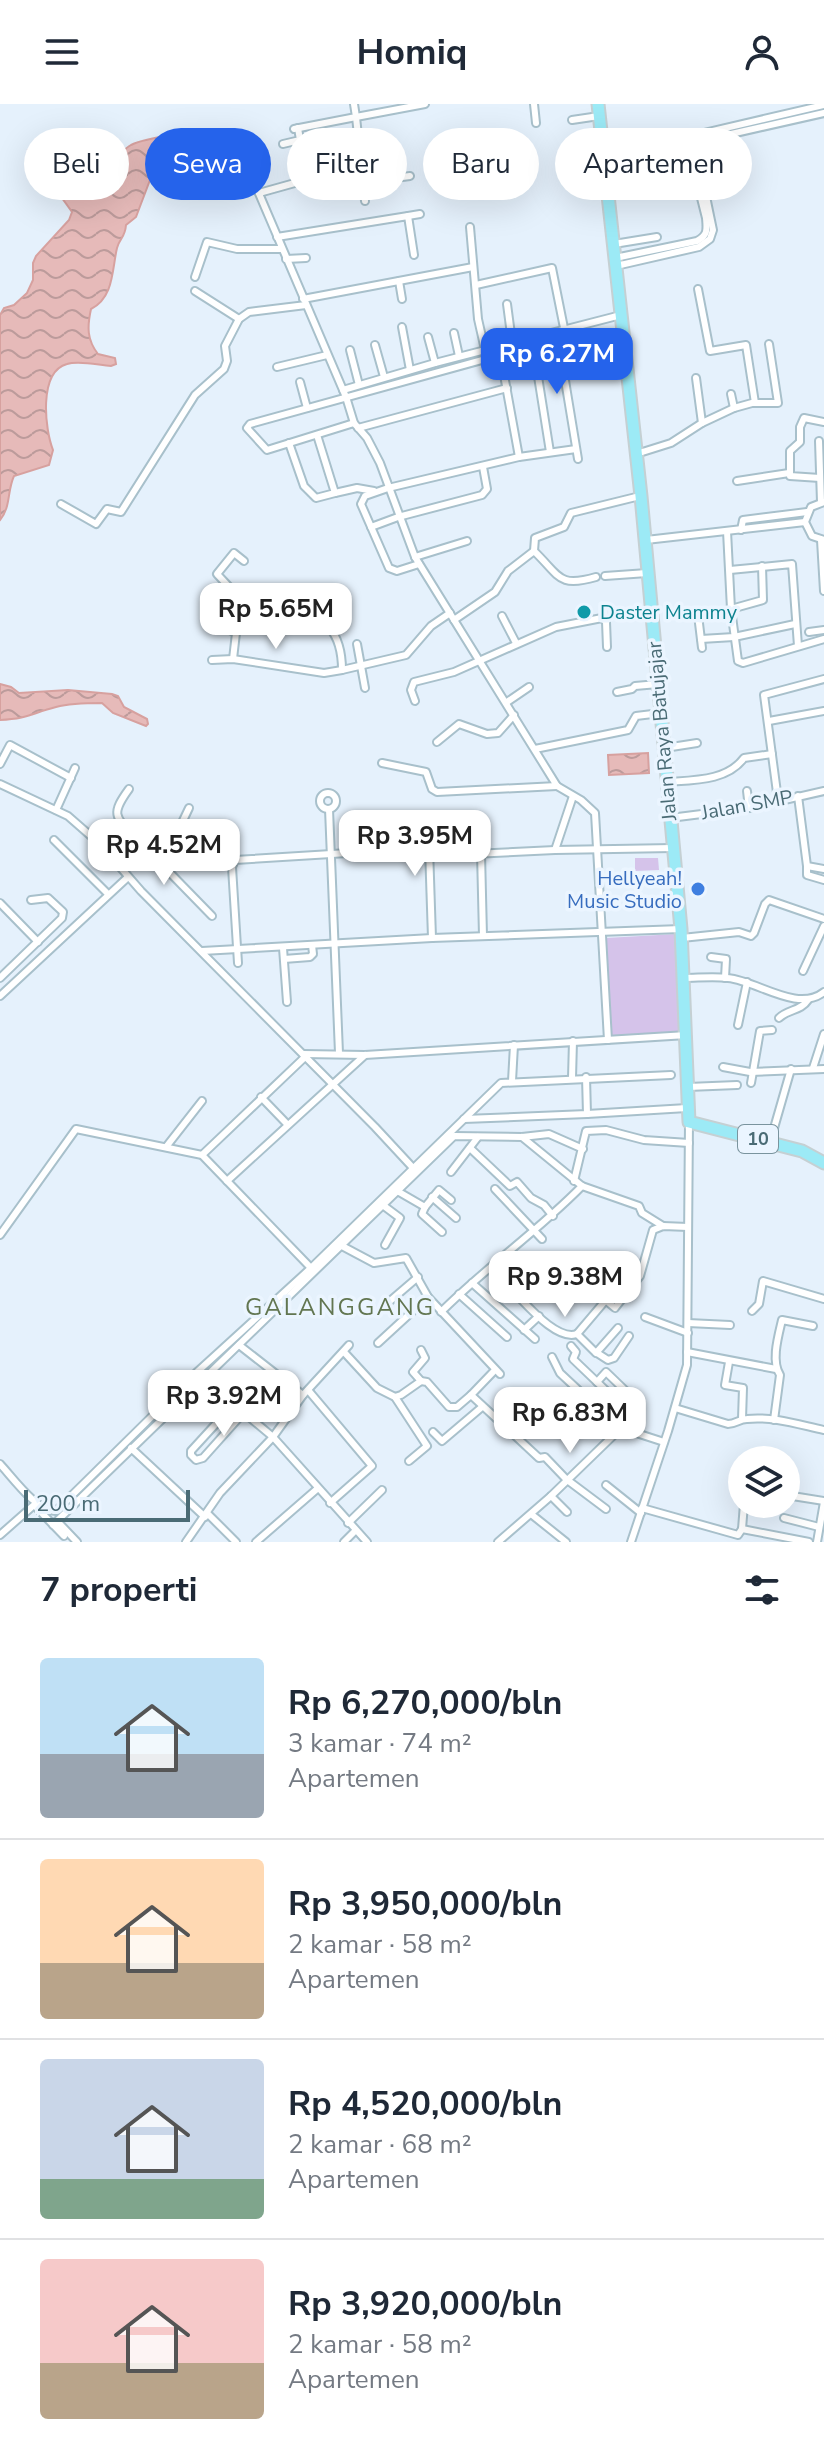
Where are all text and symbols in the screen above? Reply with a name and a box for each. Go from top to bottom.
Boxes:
text: Homiq [357,28,467,77]
icon: menu [40,30,84,74]
icon: person [740,30,784,74]
chip: Beli [24,128,129,200]
chip: Sewa [145,128,271,200]
chip: Filter [287,128,407,200]
chip: Baru [423,128,539,200]
chip: Apartemen [555,128,752,200]
pin: Rp 6.27M [474,328,640,396]
text: Rp 6.27M [499,336,615,371]
pin: Rp 5.65M [193,583,359,651]
text: Rp 5.65M [218,591,334,626]
place label: Daster Mammy [600,599,738,626]
marker: Daster Mammy [575,603,593,621]
street label: Jalan Raya Batujajar [641,640,683,823]
street label: Jalan SMP [698,784,795,826]
pin: Rp 3.95M [332,810,498,878]
text: Rp 3.95M [357,818,473,853]
pin: Rp 4.52M [81,819,247,887]
text: Rp 4.52M [106,827,222,862]
place label: Hellyeah! Music Studio [567,865,682,915]
marker: Hellyeah! Music Studio [689,880,707,898]
road number: 10 [738,1125,778,1153]
pin: Rp 9.38M [482,1251,648,1319]
text: Rp 9.38M [507,1259,623,1294]
district label: GALANGGANG [245,1291,435,1323]
pin: Rp 3.92M [141,1370,307,1438]
text: Rp 3.92M [166,1378,282,1413]
pin: Rp 6.83M [487,1387,653,1455]
text: Rp 6.83M [512,1395,628,1430]
map controls [728,1446,800,1518]
button: layers [728,1446,800,1518]
scale bar [24,1486,190,1522]
text: 200 m [36,1489,100,1519]
text: 7 properti [40,1567,197,1613]
icon: filters [740,1568,784,1612]
text: Rp 6,270,000/bln [288,1680,562,1726]
icon: home [104,1690,200,1786]
text: 3 kamar · 74 m² [288,1726,472,1761]
text: Apartemen [288,1761,420,1796]
text: Rp 3,950,000/bln [288,1881,562,1927]
icon: home [104,1891,200,1987]
text: 2 kamar · 58 m² [288,1927,472,1962]
text: Apartemen [288,1962,420,1997]
text: Rp 4,520,000/bln [288,2081,562,2127]
icon: home [104,2091,200,2187]
text: 2 kamar · 68 m² [288,2127,472,2162]
text: Apartemen [288,2162,420,2197]
text: Rp 3,920,000/bln [288,2281,562,2327]
icon: home [104,2291,200,2387]
text: 2 kamar · 58 m² [288,2327,472,2362]
text: Apartemen [288,2362,420,2397]

